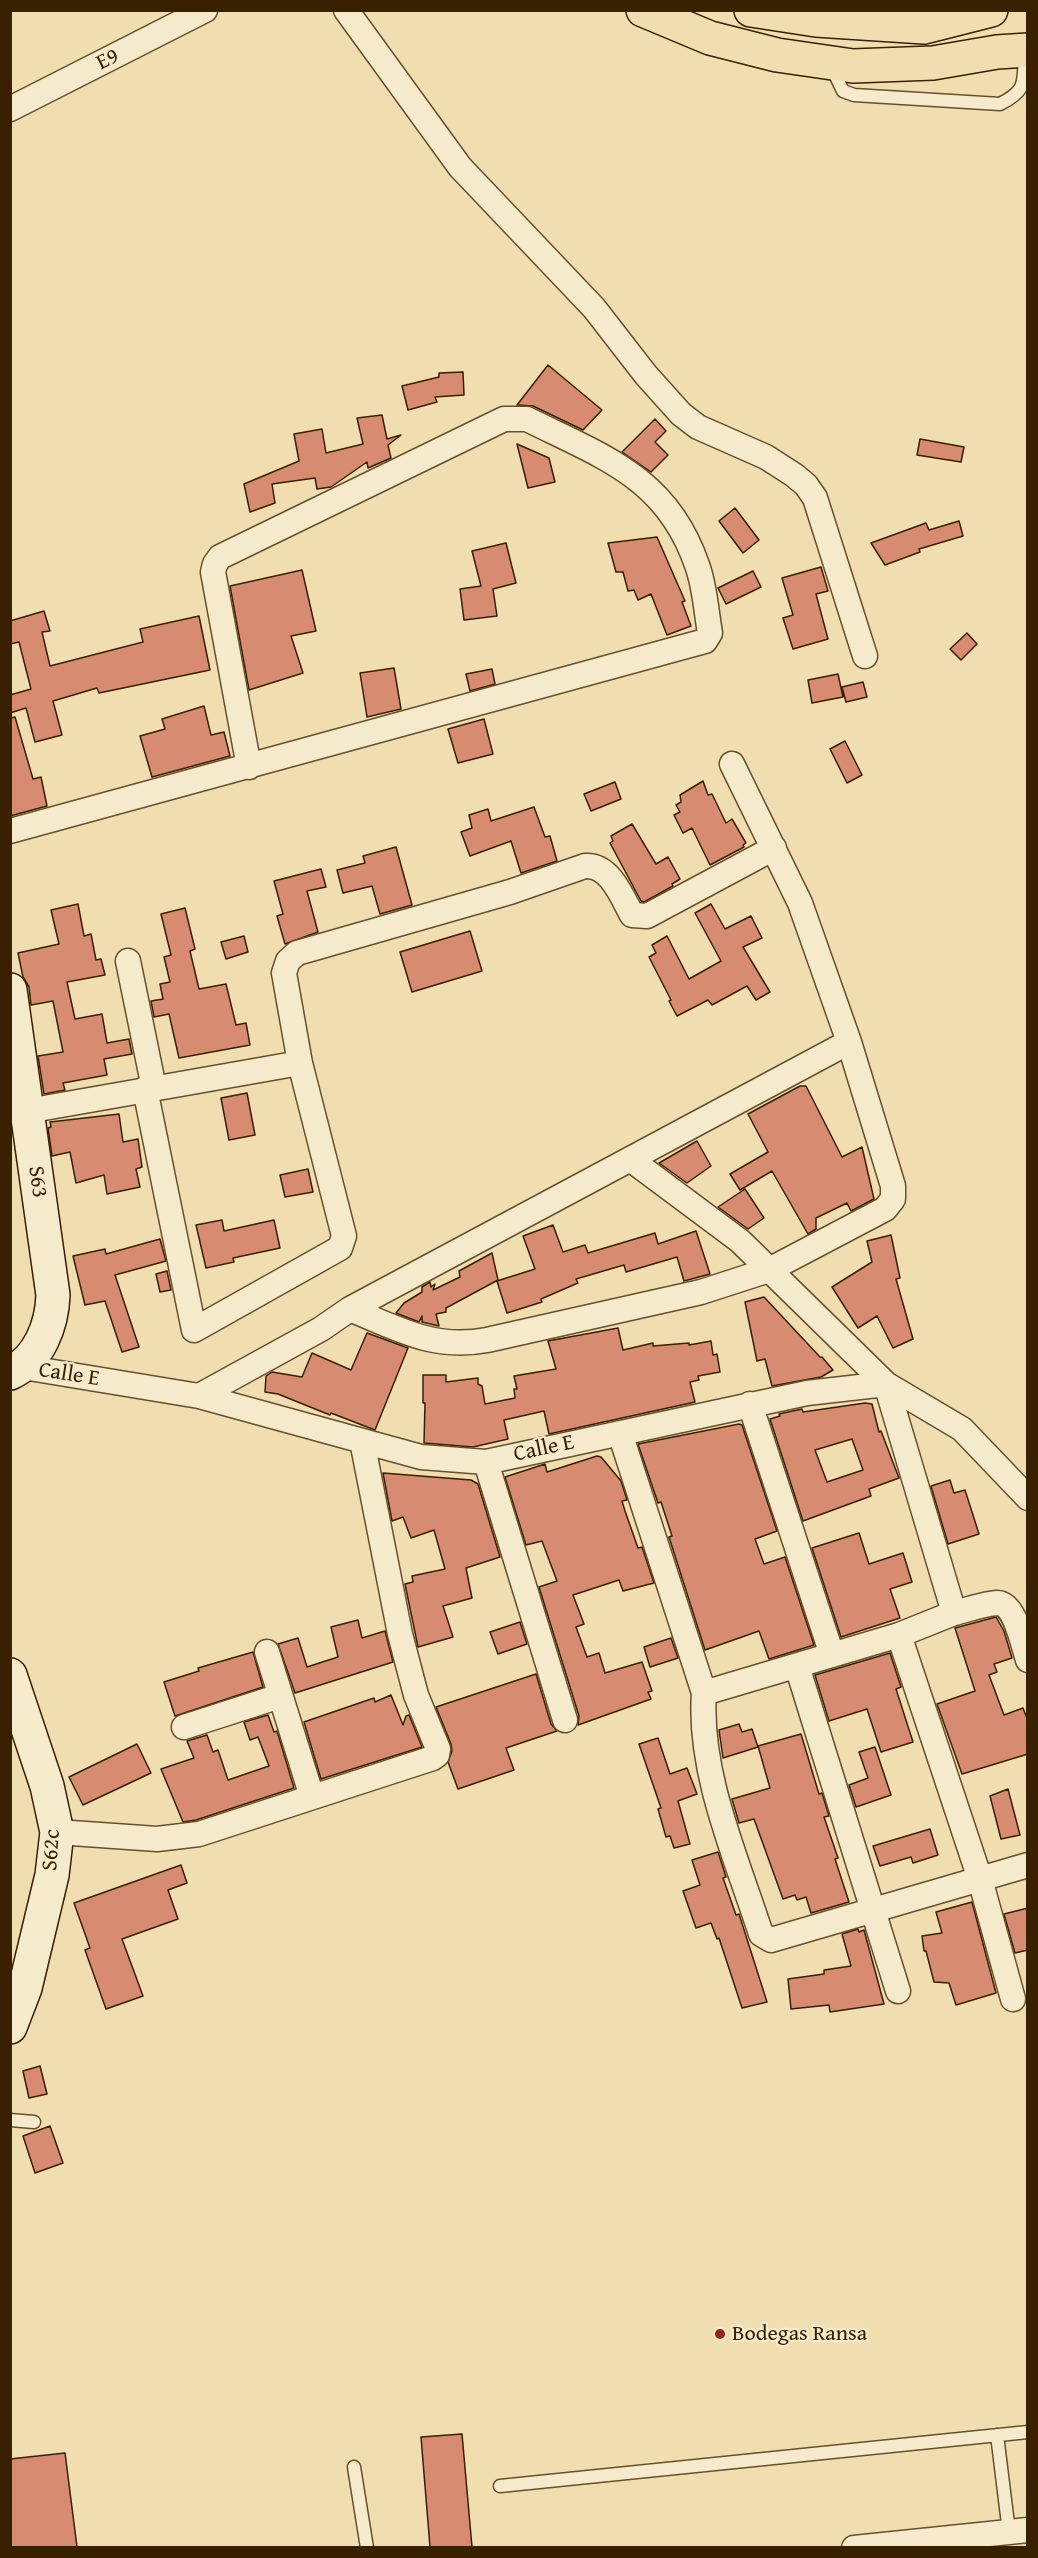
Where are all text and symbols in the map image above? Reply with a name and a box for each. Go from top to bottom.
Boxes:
street label: E9 [92,43,124,77]
street label: S63 [22,1164,52,1200]
street label: Calle E [37,1357,101,1393]
street label: Calle E [511,1430,577,1468]
street label: S62c [37,1828,67,1872]
place label: Bodegas Ransa [732,2321,867,2347]
marker: Bodegas Ransa [713,2327,727,2341]

